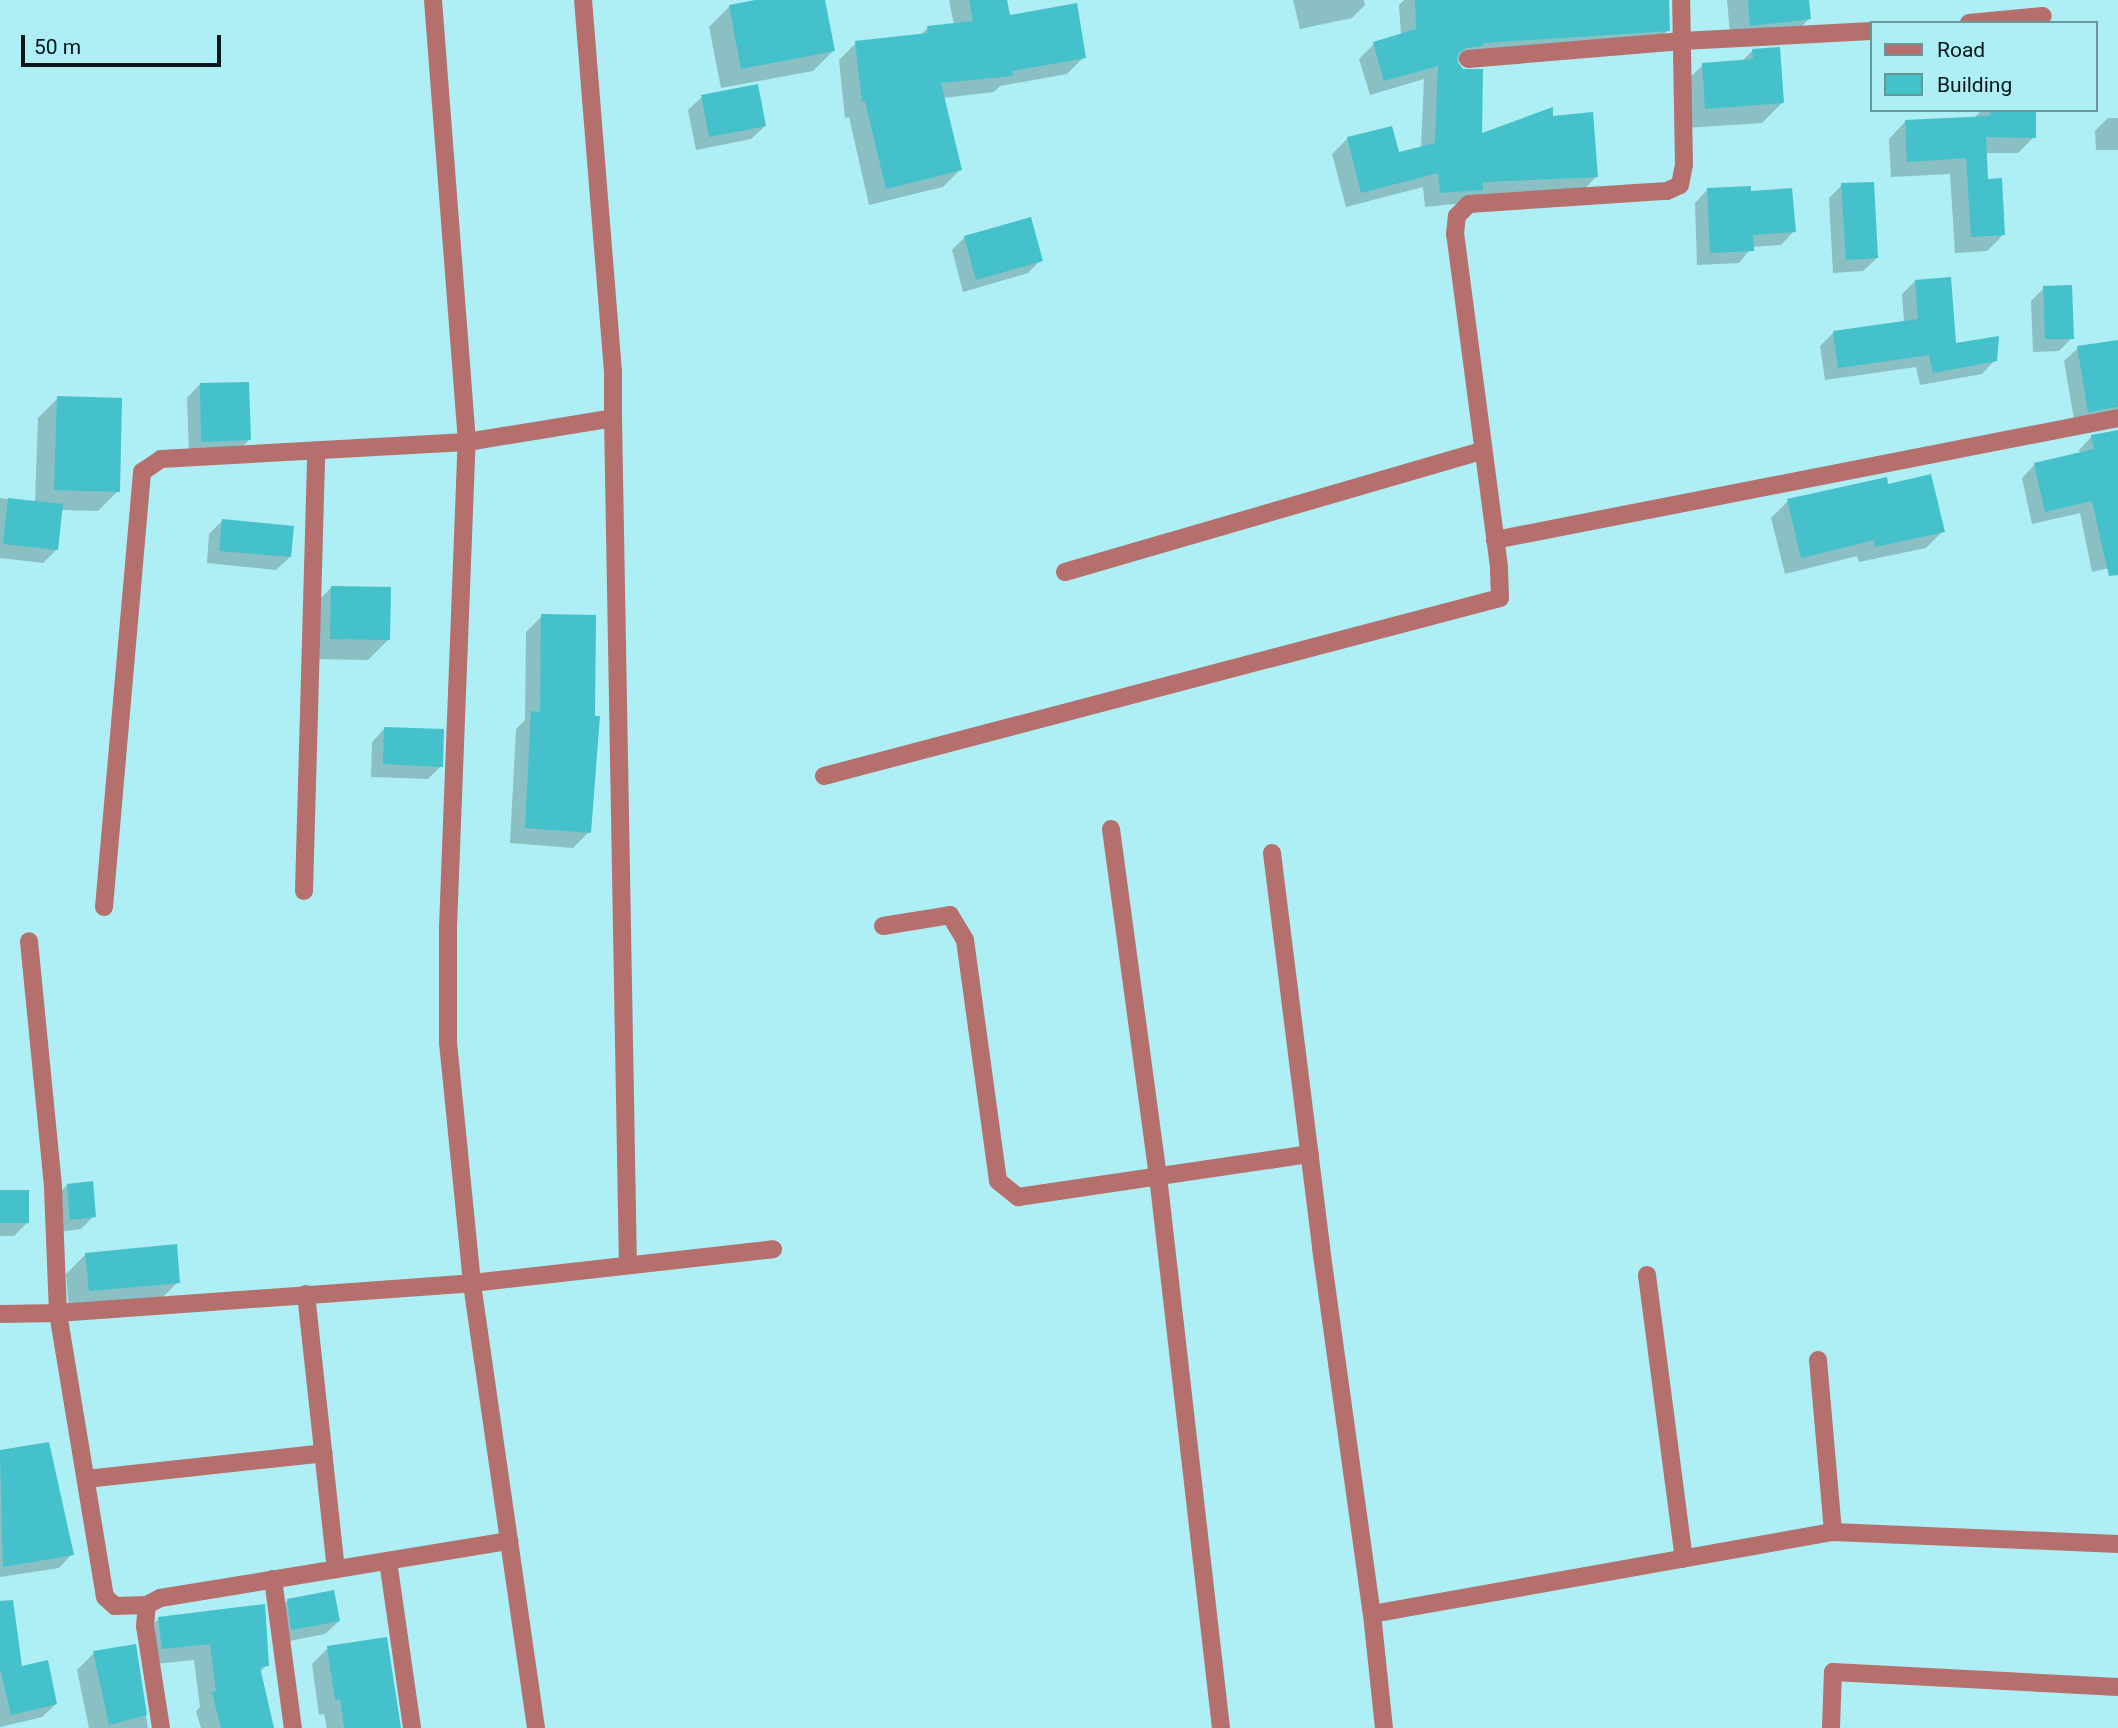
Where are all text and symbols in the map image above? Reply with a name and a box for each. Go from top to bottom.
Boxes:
scale bar [24,21,224,65]
legend [1870,21,2097,112]
text: 50 m [34,35,81,59]
text: Road [1937,38,1985,62]
text: Building [1937,73,2012,97]

